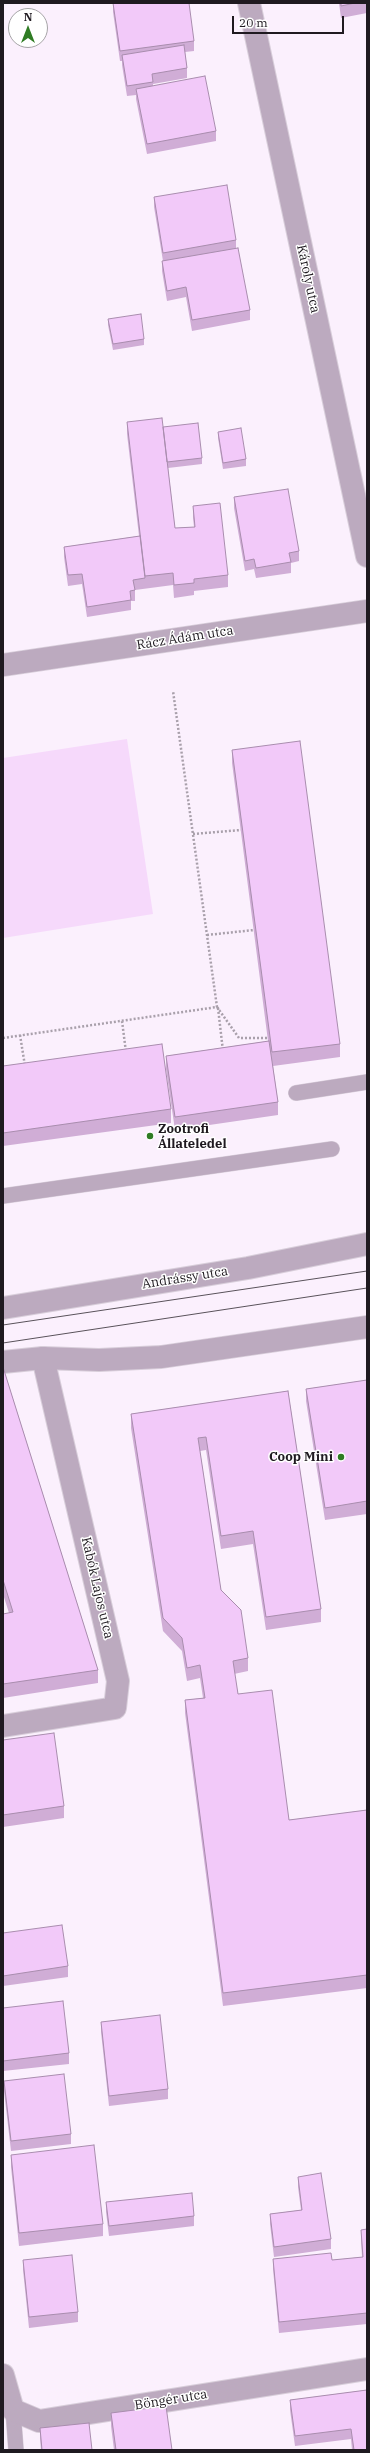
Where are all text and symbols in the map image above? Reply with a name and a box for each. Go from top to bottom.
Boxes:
north arrow [8,8,48,48]
scale bar [234,8,346,34]
text: N [24,10,32,24]
text: 20 m [239,15,268,30]
street label: Károly utca [293,243,323,315]
street label: Rácz Ádám utca [135,623,235,653]
place label: Zootrofi Állateledel [158,1121,227,1152]
marker: Zootrofi Állateledel [145,1131,155,1141]
street label: Andrássy utca [141,1263,229,1293]
place label: Coop Mini [269,1449,333,1465]
marker: Coop Mini [336,1452,346,1462]
street label: Kabók Lajos utca [78,1536,116,1640]
street label: Böngér utca [133,2387,209,2413]

